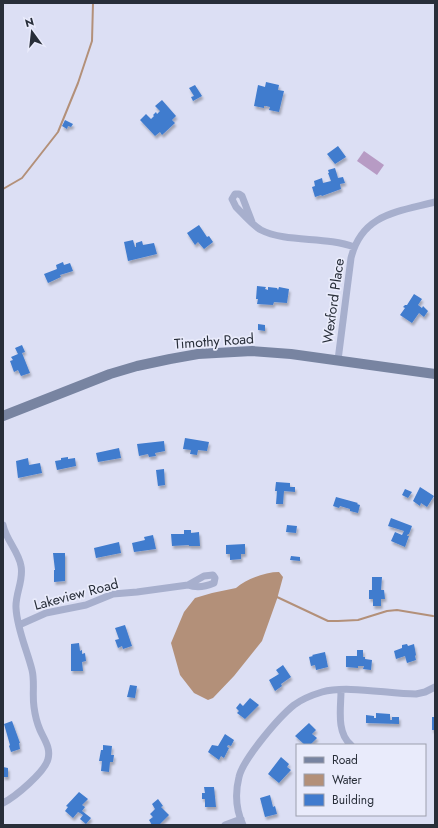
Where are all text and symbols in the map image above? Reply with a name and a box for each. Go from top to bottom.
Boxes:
north arrow [12,12,52,52]
text: N [23,13,36,31]
street label: Wexford Place [317,257,349,345]
street label: Timothy Road [173,328,255,354]
street label: Lakeview Road [32,573,120,615]
legend [296,744,426,816]
text: Road [332,751,358,769]
text: Water [332,771,363,789]
text: Building [332,791,374,809]

